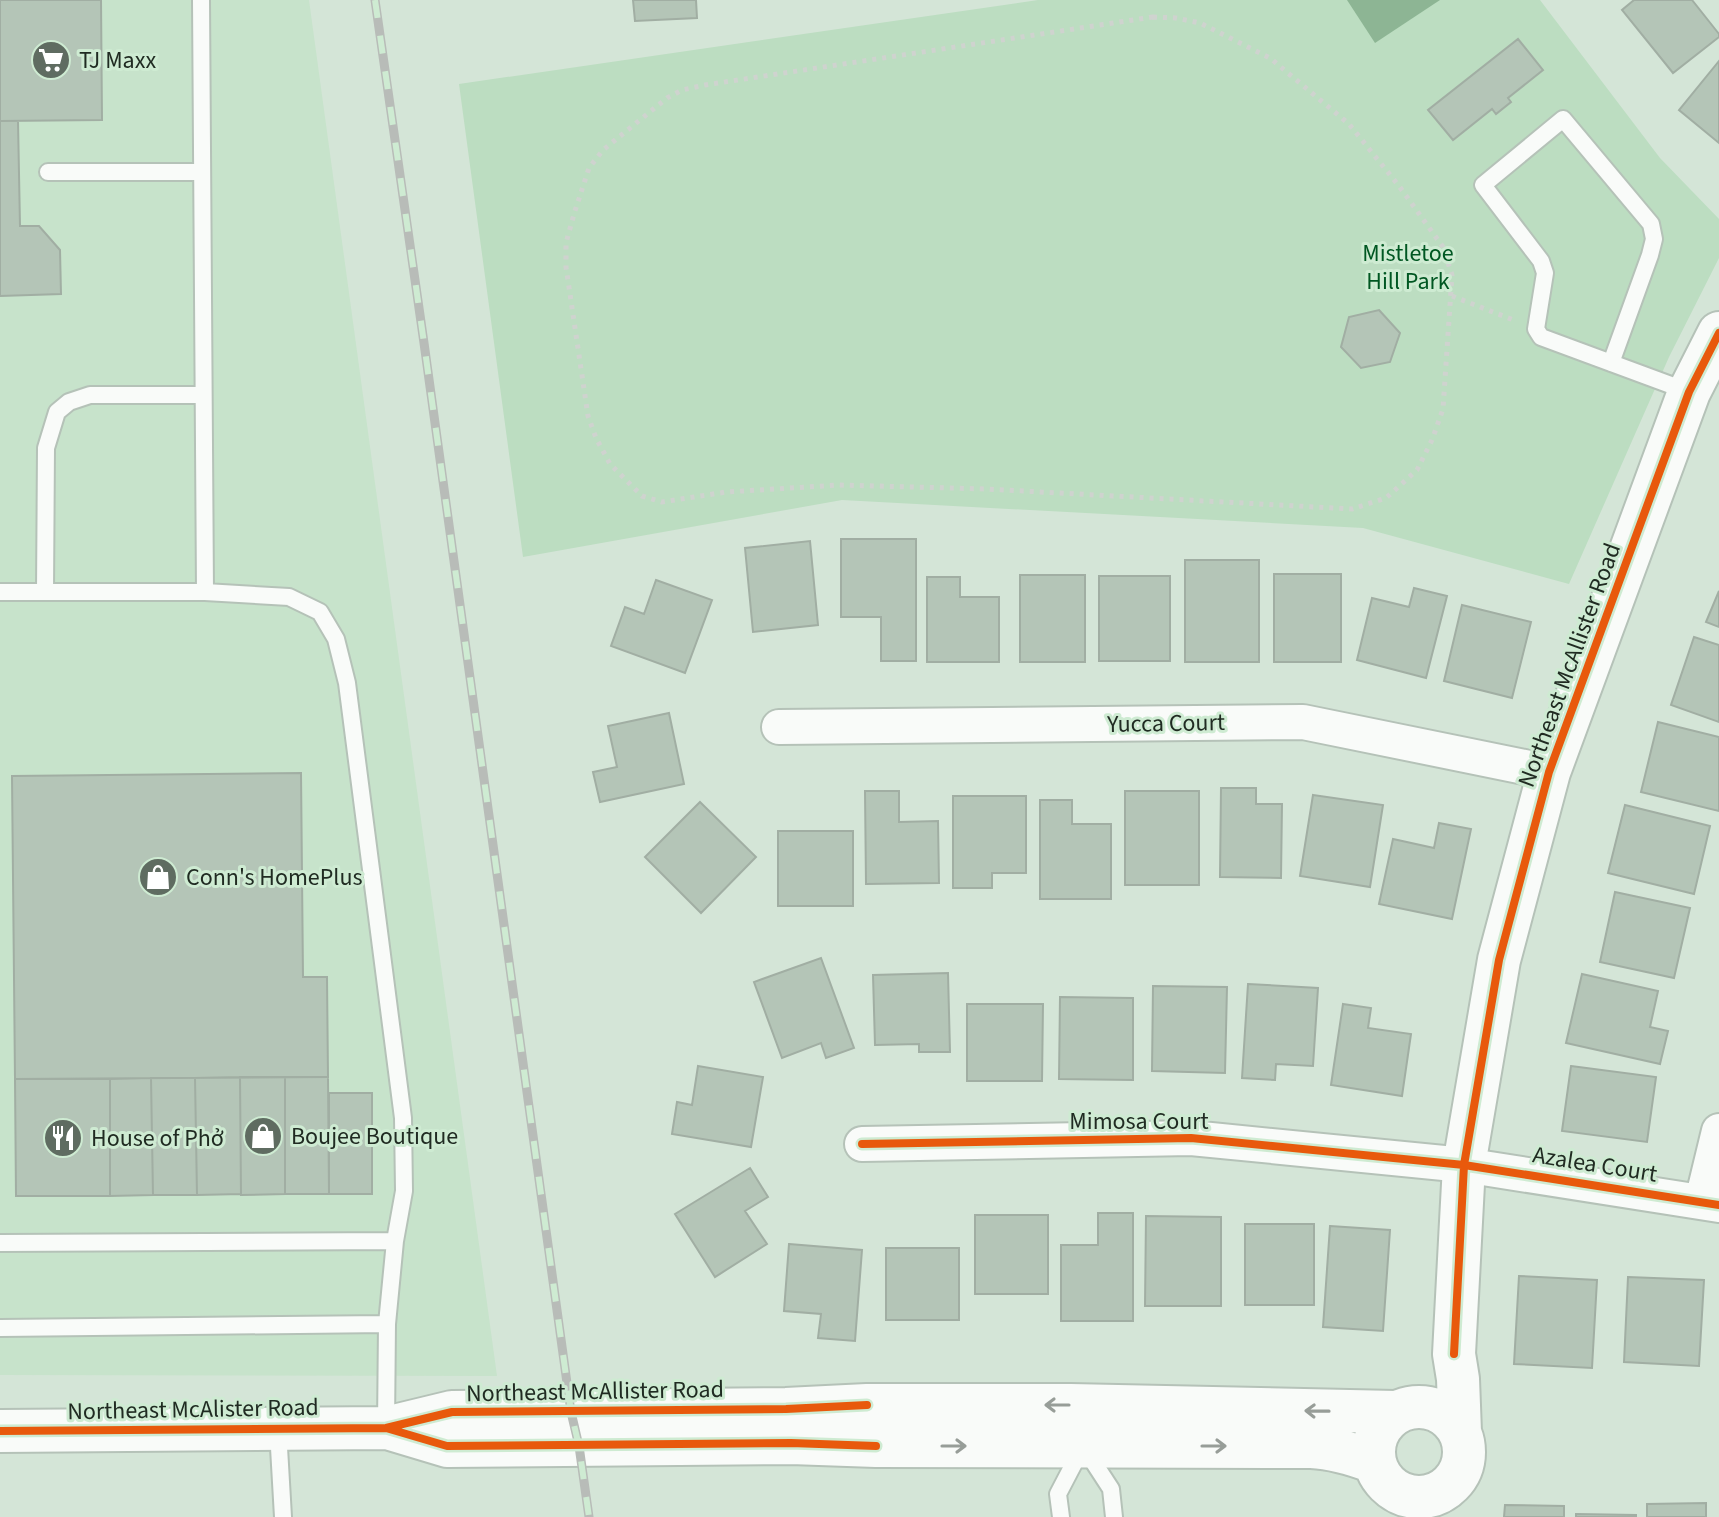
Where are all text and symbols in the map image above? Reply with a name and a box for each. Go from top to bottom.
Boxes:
supermarket icon: TJ Maxx [30,39,72,81]
place label: TJ Maxx [79,43,156,78]
park label: Mistletoe Hill Park [1362,236,1454,299]
street label: Northeast McAllister Road [1509,538,1630,792]
street label: Yucca Court [1106,705,1225,742]
shop icon: Conn's HomePlus [137,856,179,898]
place label: Conn's HomePlus [186,860,363,895]
street label: Mimosa Court [1069,1104,1209,1139]
shop icon: Boujee Boutique [242,1115,284,1157]
restaurant icon: House of Phở [42,1117,84,1159]
place label: Boujee Boutique [291,1119,458,1154]
place label: House of Phở [91,1121,224,1156]
street label: Azalea Court [1530,1137,1660,1192]
street label: Northeast McAllister Road [466,1372,724,1411]
street label: Northeast McAlister Road [67,1390,319,1429]
one-way arrow [1044,1397,1071,1413]
one-way arrow [1304,1403,1331,1419]
one-way arrow [940,1438,967,1454]
one-way arrow [1200,1438,1227,1454]

